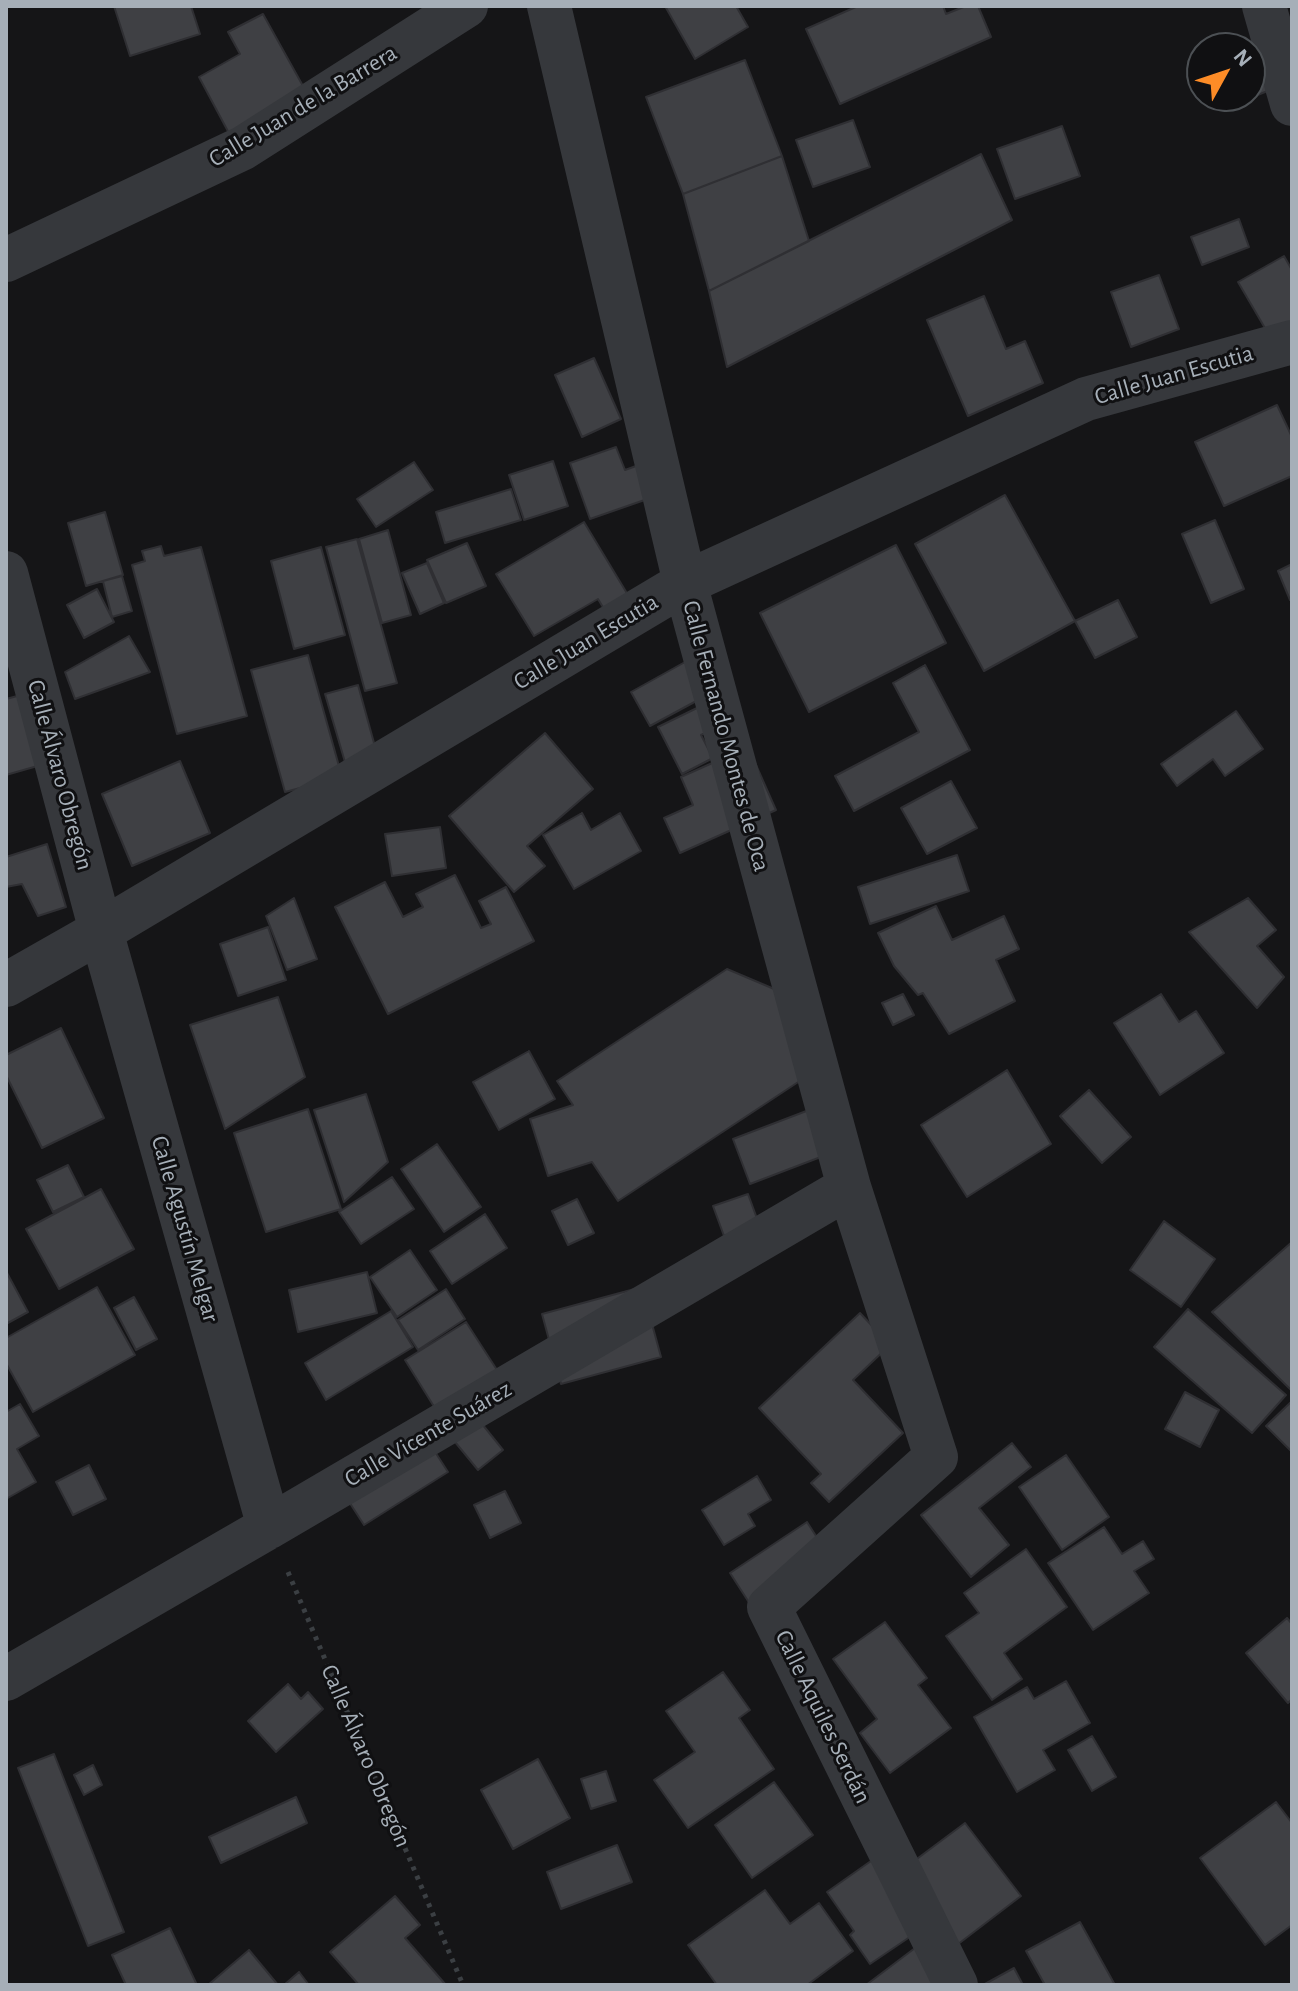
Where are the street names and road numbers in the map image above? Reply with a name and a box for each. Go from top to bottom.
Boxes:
street label: Calle Juan de la Barrera [204,38,402,174]
street label: Calle Juan Escutia [1091,339,1257,411]
street label: Calle Juan Escutia [508,588,664,696]
street label: Calle Fernando Montes de Oca [676,598,776,874]
street label: Calle Álvaro Obregón [21,677,99,873]
street label: Calle Agustín Melgar [145,1133,225,1325]
street label: Calle Vicente Suárez [339,1375,517,1493]
street label: Calle Aquiles Serdán [769,1626,877,1808]
street label: Calle Álvaro Obregón [314,1660,418,1852]

